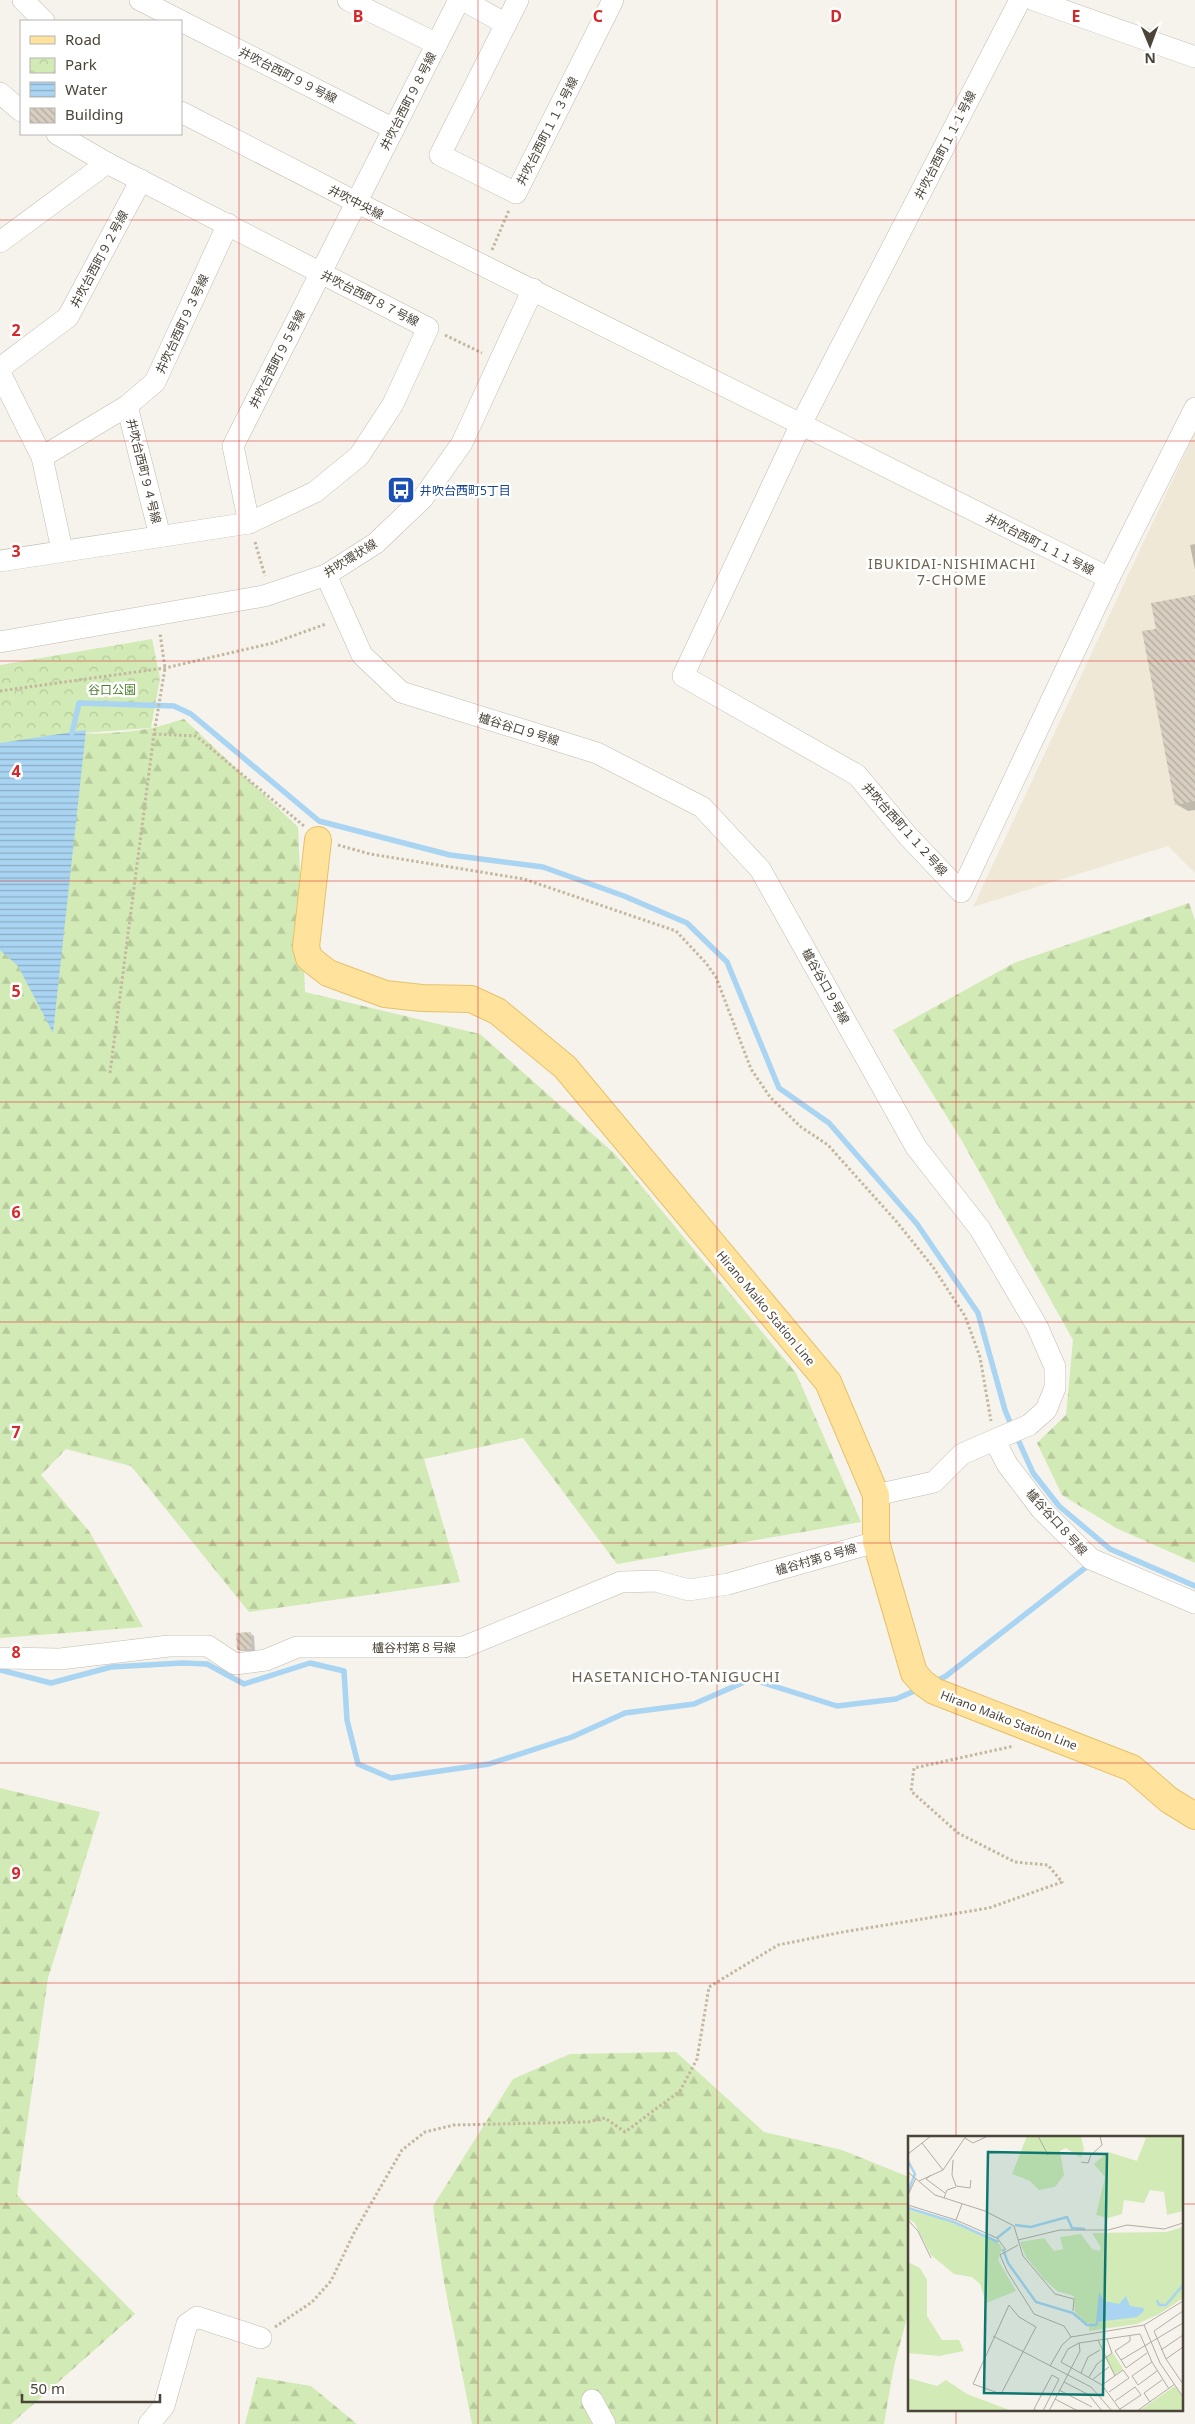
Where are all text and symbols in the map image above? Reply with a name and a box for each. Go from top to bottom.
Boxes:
text: B [353,5,363,27]
text: C [593,5,603,27]
text: D [830,5,842,27]
text: E [1072,5,1081,27]
legend [20,20,182,135]
north arrow [1125,20,1175,70]
text: Road [65,29,101,49]
street label: 井吹台西町９９号線 [236,43,340,107]
street label: 井吹台西町９８号線 [376,49,440,153]
text: N [1144,49,1156,68]
text: Park [65,54,97,74]
street label: 井吹台西町１１３号線 [512,74,582,188]
text: Water [65,79,107,99]
street label: 井吹台西町１１１号線 [910,88,980,202]
text: Building [65,104,123,124]
street label: 井吹中央線 [325,181,387,223]
street label: 井吹台西町９２号線 [66,207,132,311]
street label: 井吹台西町８７号線 [318,266,422,330]
street label: 井吹台西町９３号線 [151,271,213,377]
street label: 井吹台西町９５号線 [245,307,309,411]
text: 2 [11,319,21,341]
street label: 井吹台西町９４号線 [123,417,165,525]
bus stop icon: 井吹台西町5丁目 [386,475,416,505]
place label: 井吹台西町5丁目 [420,482,511,499]
street label: 井吹台西町１１１号線 [983,509,1097,579]
street label: 井吹環状線 [320,535,380,581]
text: 3 [11,540,21,562]
district label: IBUKIDAI-NISHIMACHI 7-CHOME [868,554,1036,589]
park label: 谷口公園 [88,681,136,698]
street label: 櫨谷谷口９号線 [476,709,562,749]
text: 4 [11,760,21,782]
street label: 井吹台西町１１２号線 [859,779,951,879]
street label: 櫨谷谷口９号線 [798,945,854,1027]
text: 5 [11,980,21,1002]
text: 6 [11,1201,21,1223]
street label: Hirano Maiko Station Line [713,1247,819,1369]
text: 7 [11,1421,21,1443]
street label: 櫨谷谷口８号線 [1023,1485,1091,1559]
street label: 櫨谷村第８号線 [773,1539,859,1579]
street label: 櫨谷村第８号線 [372,1639,456,1656]
text: 8 [11,1641,21,1663]
district label: HASETANICHO-TANIGUCHI [571,1666,781,1686]
street label: Hirano Maiko Station Line [938,1686,1080,1754]
text: 9 [11,1862,21,1884]
inset map [908,2136,1182,2412]
scale bar [22,2372,160,2404]
text: 50 m [30,2378,65,2398]

